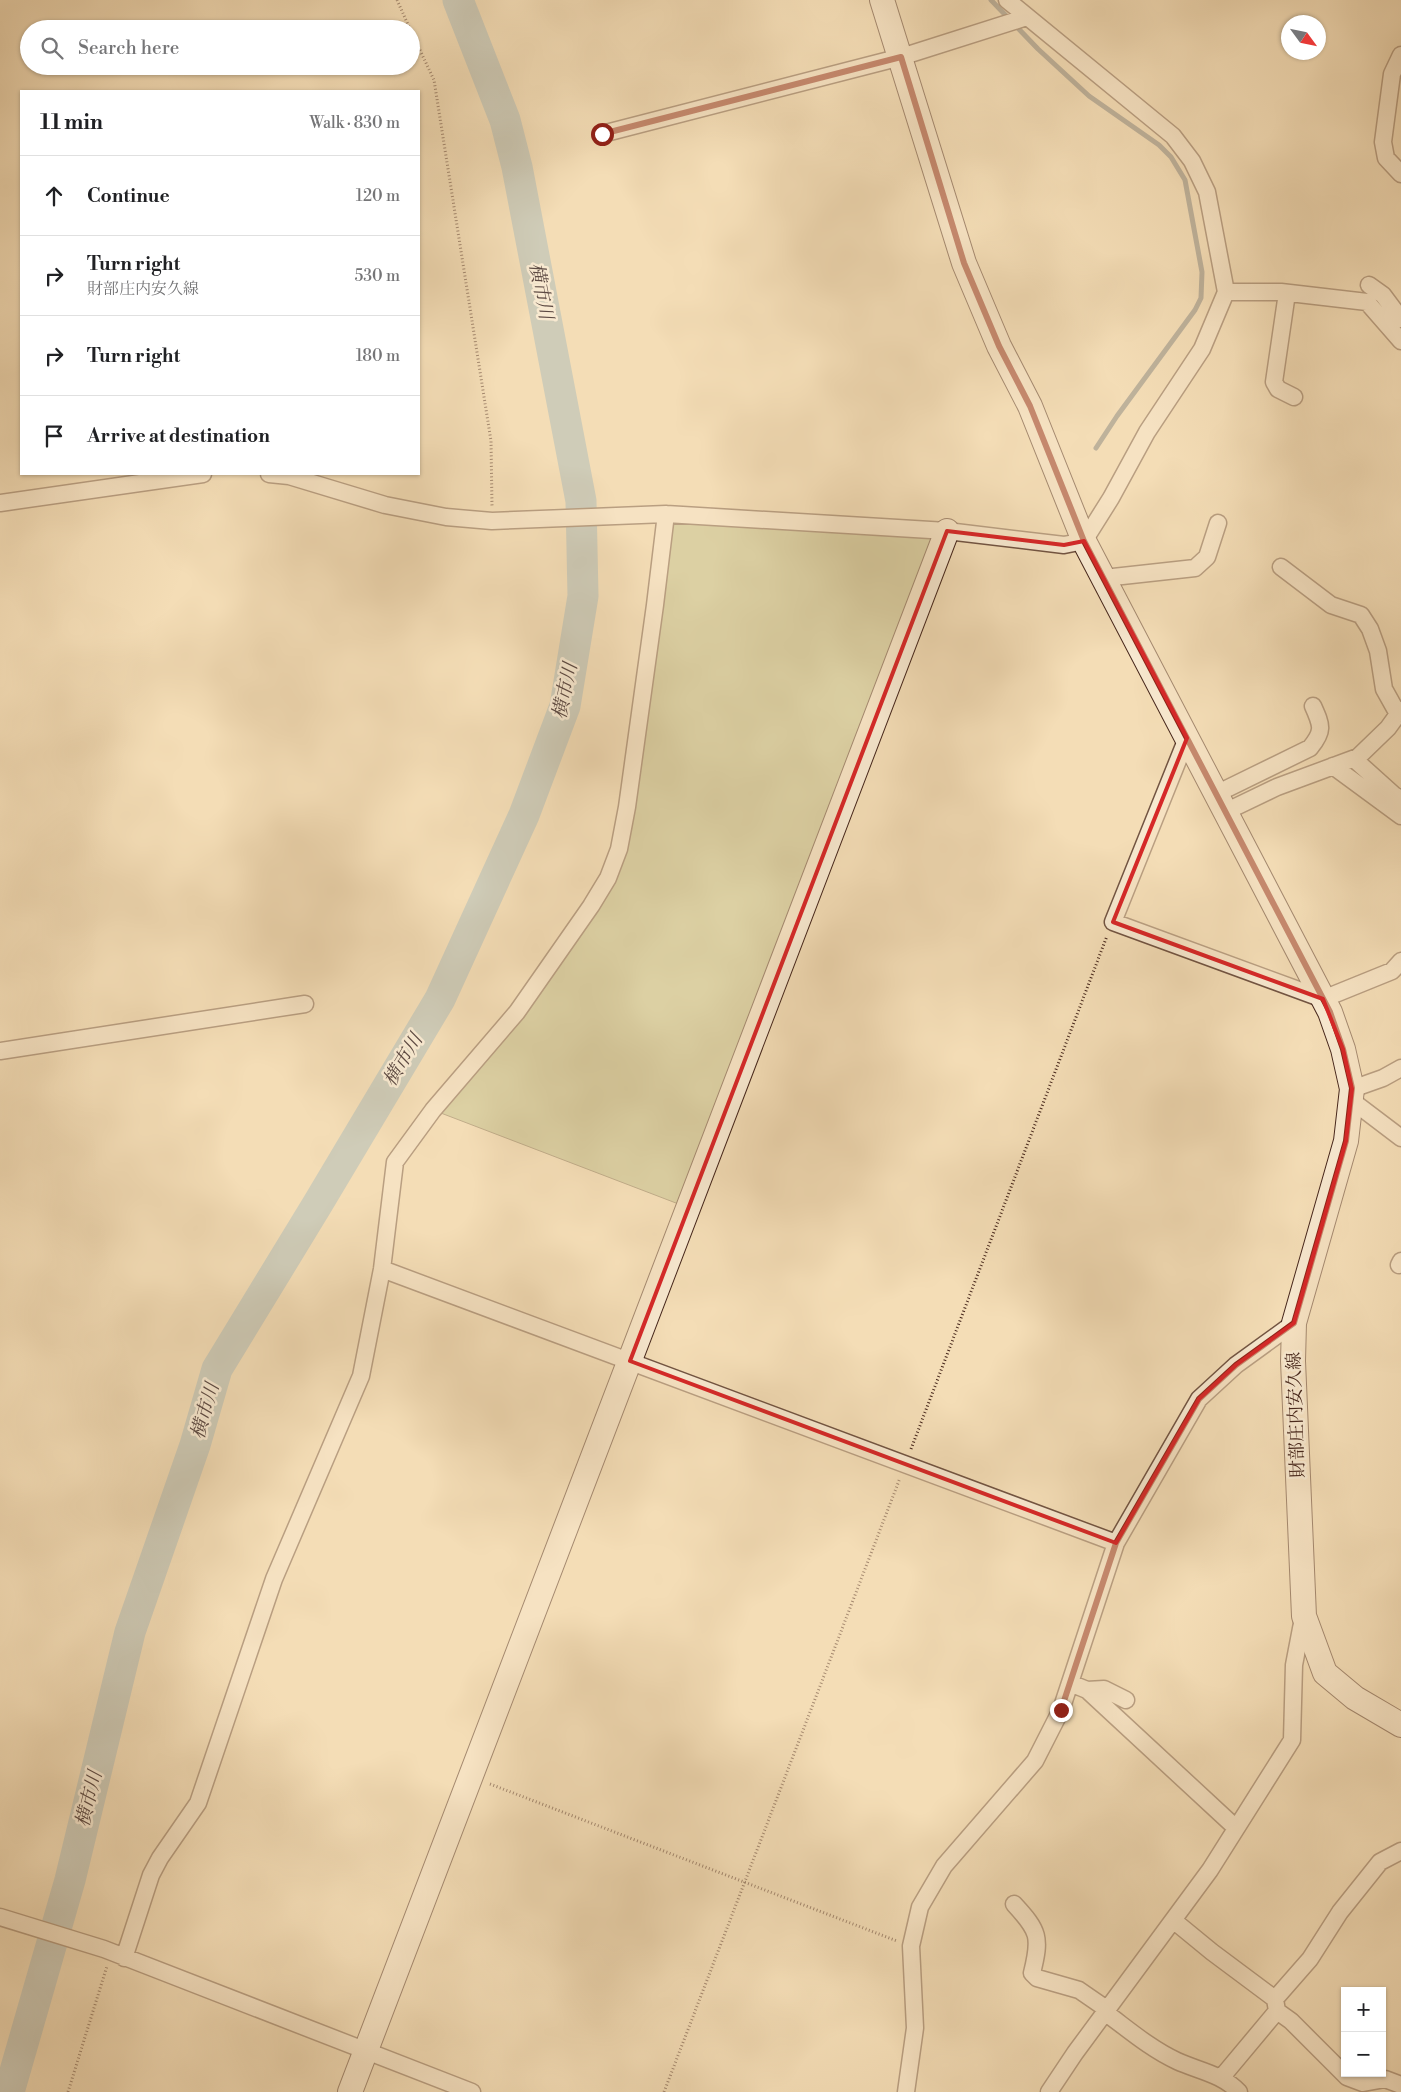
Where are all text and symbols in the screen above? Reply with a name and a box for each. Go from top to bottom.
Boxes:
north arrow [1281,15,1326,60]
search box [20,20,420,75]
icon: search [38,34,66,62]
text: Search here [78,36,179,60]
text: 11 min [40,110,103,136]
text: Walk · 830 m [310,113,400,133]
route start [591,123,614,146]
icon: ahead [40,182,68,210]
text: Continue [87,184,170,208]
text: 120 m [356,186,400,206]
text: Turn right [87,252,180,276]
water label: 横市川 [524,261,559,323]
icon: right [40,262,68,290]
text: 530 m [354,266,400,286]
text: 財部庄内安久線 [87,279,199,299]
icon: right [40,342,68,370]
text: Turn right [87,344,180,368]
text: 180 m [356,346,400,366]
icon: arrive [40,422,68,450]
text: Arrive at destination [87,424,270,448]
water label: 横市川 [547,659,583,721]
water label: 横市川 [378,1028,429,1091]
street label: 財部庄内安久線 [1282,1352,1310,1478]
water label: 横市川 [186,1378,225,1442]
route end [1050,1699,1073,1722]
water label: 横市川 [70,1767,108,1830]
map controls [1341,1987,1386,2077]
button: + [1341,1987,1386,2032]
button: − [1341,2032,1386,2077]

